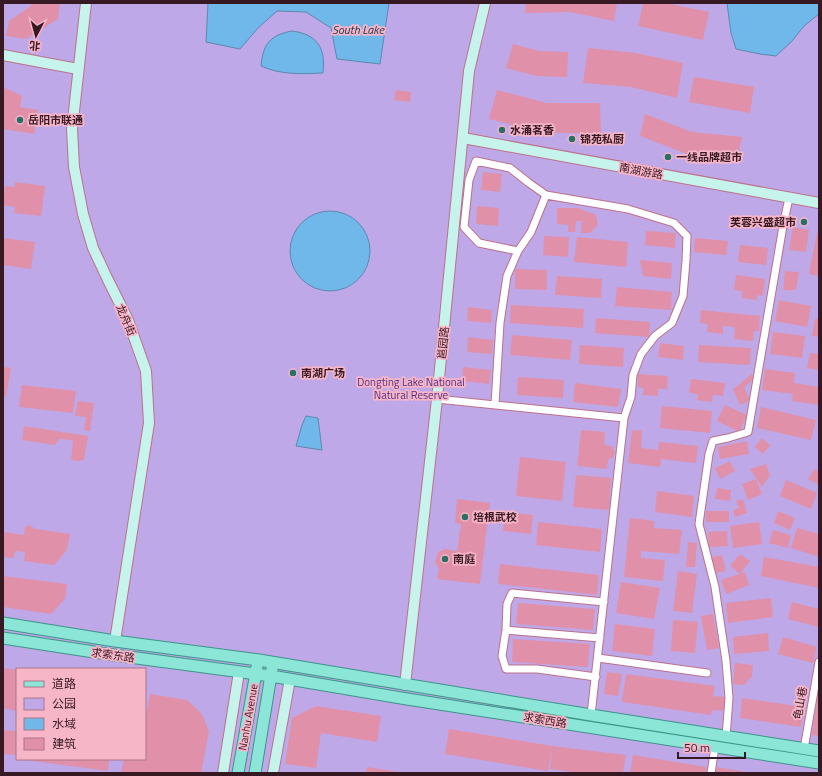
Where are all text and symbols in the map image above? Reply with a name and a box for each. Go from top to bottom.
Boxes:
north arrow [16,16,56,56]
water label: South Lake [332,20,386,39]
text: 北 [29,37,41,54]
place label: 岳阳市联通 [28,112,83,128]
marker: 岳阳市联通 [15,115,25,125]
place label: 水涌茗香 [510,122,554,138]
marker: 水涌茗香 [497,125,507,135]
place label: 锦苑私厨 [580,131,624,147]
marker: 锦苑私厨 [567,134,577,144]
place label: 一线品牌超市 [676,149,742,165]
marker: 一线品牌超市 [663,152,673,162]
street label: 南湖游路 [618,159,664,183]
place label: 芙蓉兴盛超市 [730,214,796,230]
marker: 芙蓉兴盛超市 [799,217,809,227]
street label: 龙舟街 [112,302,140,338]
street label: 邕园路 [433,326,453,360]
place label: 南湖广场 [301,365,345,381]
marker: 南湖广场 [288,368,298,378]
park label: Dongting Lake National Natural Reserve [357,374,465,403]
place label: 培根武校 [473,509,517,525]
marker: 培根武校 [460,512,470,522]
place label: 南庭 [453,551,475,567]
marker: 南庭 [440,554,450,564]
street label: 求索东路 [90,644,136,666]
legend [16,668,146,760]
text: 道路 [52,674,76,693]
street label: Nanhu Avenue [234,682,262,752]
street label: 龟山巷 [789,685,811,721]
text: 公园 [52,694,76,713]
street label: 求索西路 [522,709,568,731]
text: 水域 [52,714,76,733]
text: 建筑 [52,734,76,753]
scale bar [678,734,745,760]
text: 50 m [684,738,710,757]

